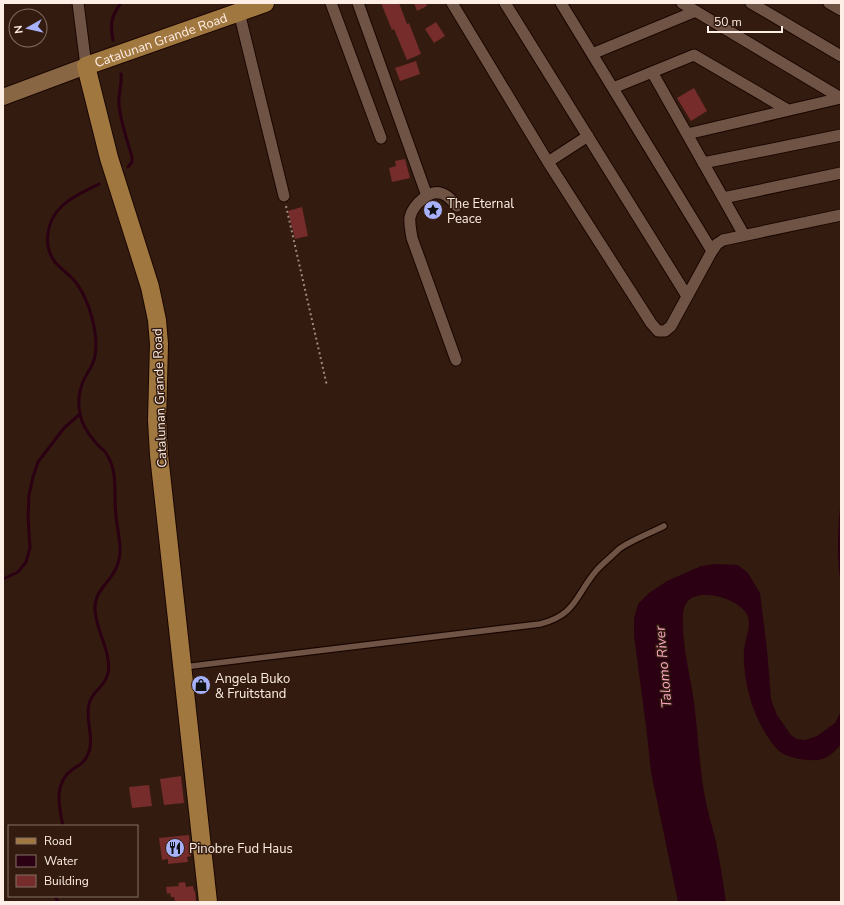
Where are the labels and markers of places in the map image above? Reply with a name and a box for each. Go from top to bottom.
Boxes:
place label: The Eternal Peace [447,195,514,228]
place icon: The Eternal Peace [422,199,444,221]
place label: Angela Buko & Fruitstand [215,670,290,703]
shop icon: Angela Buko & Fruitstand [190,674,212,696]
restaurant icon: Pinobre Fud Haus [164,837,186,859]
place label: Pinobre Fud Haus [189,840,293,858]

